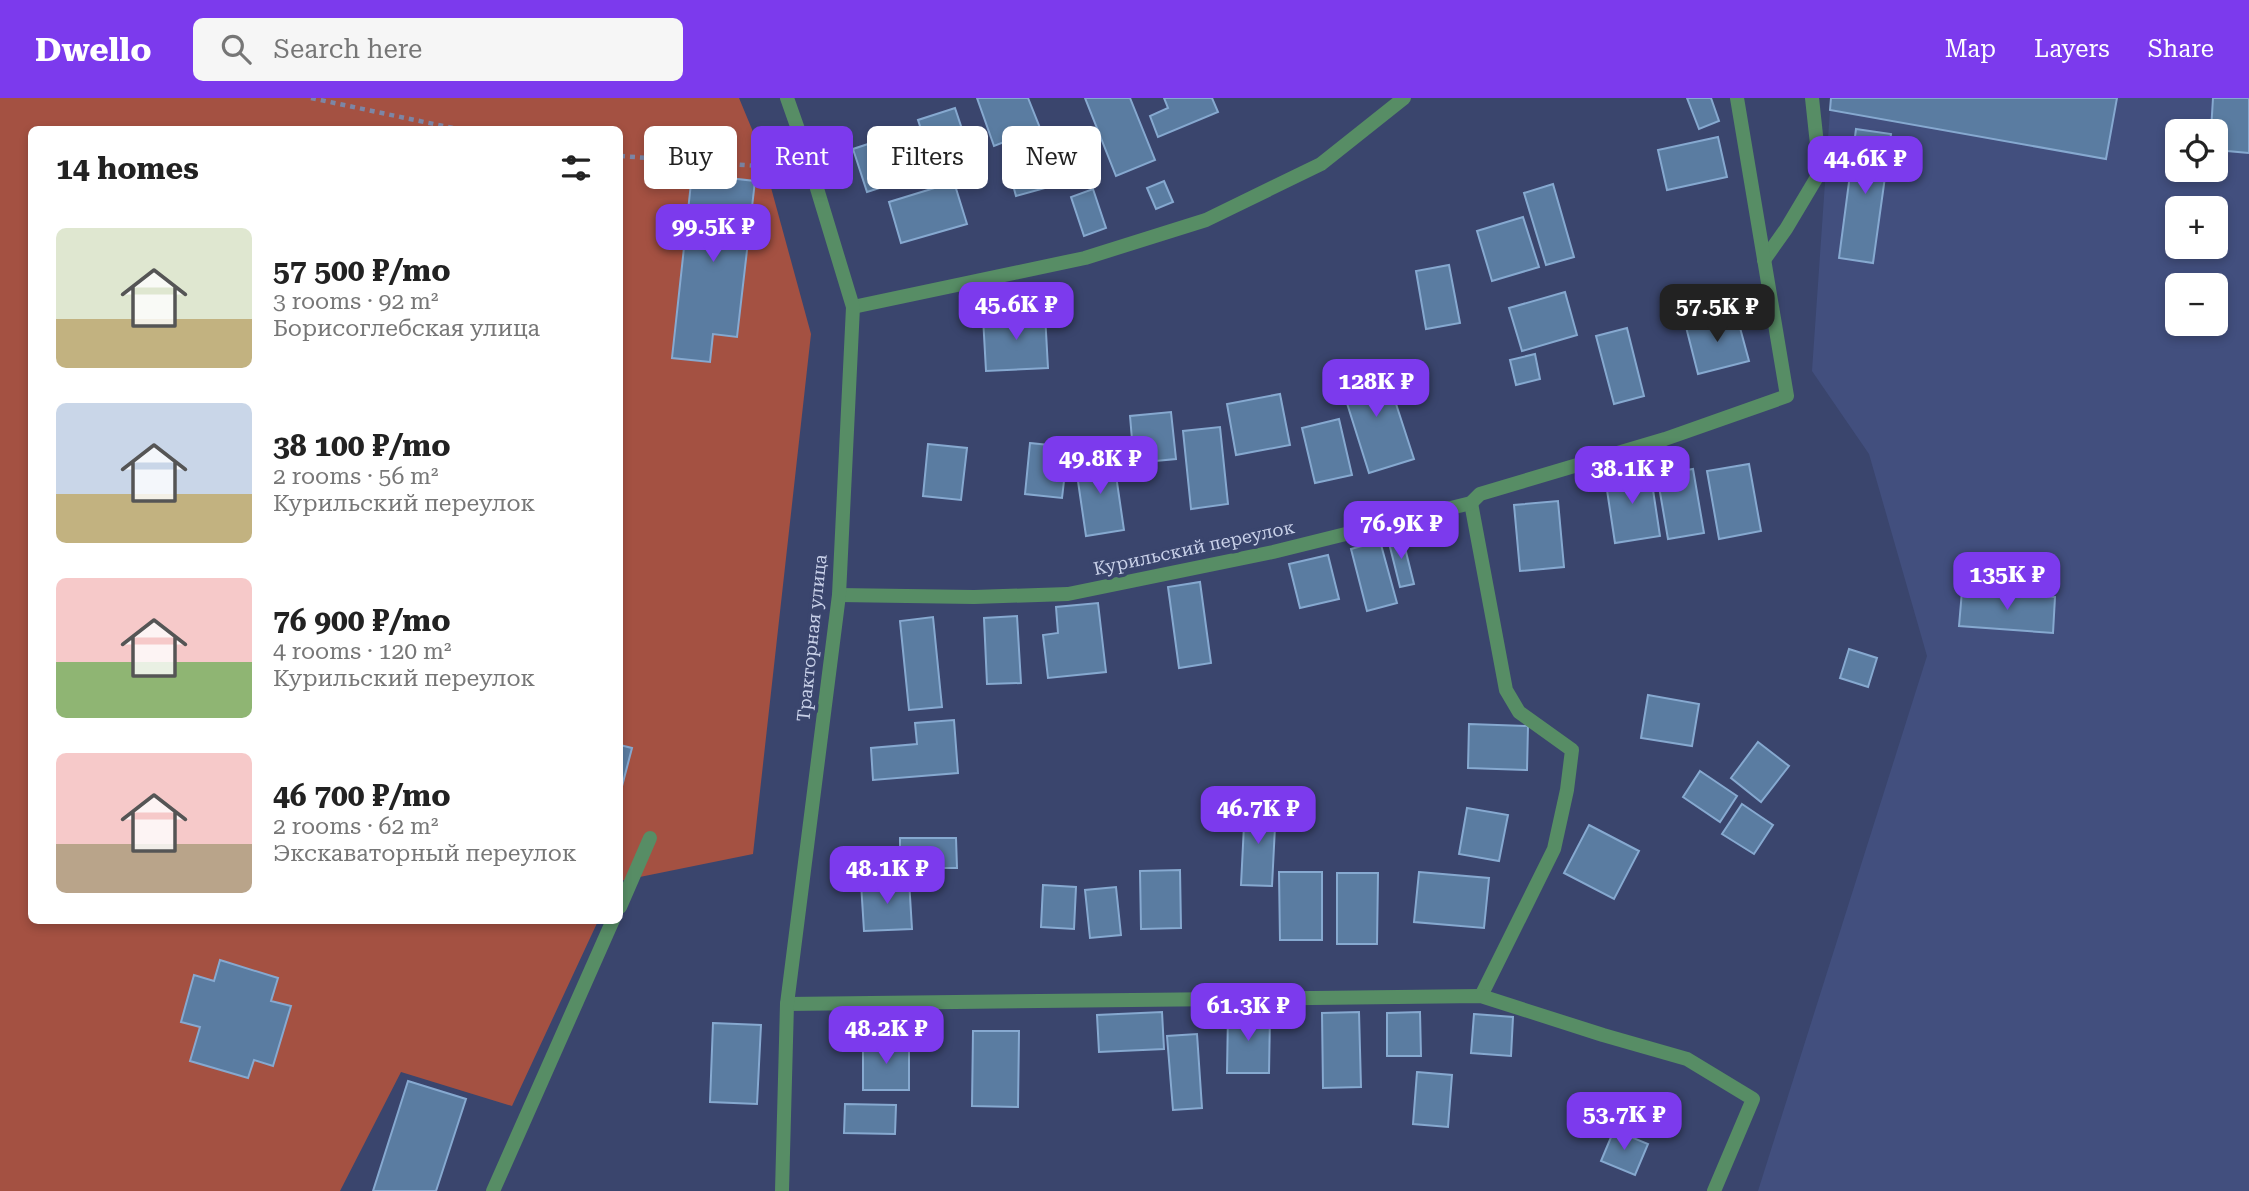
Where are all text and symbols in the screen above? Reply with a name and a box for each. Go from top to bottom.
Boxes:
search box [193,18,683,81]
text: Dwello [35,30,151,69]
icon: search [217,30,255,68]
text: Search here [273,34,422,64]
text: Map [1945,35,1996,63]
text: Layers [2034,35,2110,63]
text: Share [2148,35,2214,63]
map controls [2165,119,2228,336]
button: locate [2165,119,2228,182]
chip: Buy [644,126,737,189]
chip: Rent [751,126,853,189]
chip: Filters [867,126,988,189]
chip: New [1002,126,1101,189]
pin: 44.6K ₽ [1800,136,1930,196]
text: 44.6K ₽ [1824,145,1906,172]
icon: filters [557,149,595,187]
text: 14 homes [56,151,199,186]
button: + [2165,196,2228,259]
pin: 99.5K ₽ [648,204,778,264]
text: 99.5K ₽ [672,213,754,240]
text: 57 500 ₽/mo [273,253,451,288]
icon: home [112,256,196,340]
button: − [2165,273,2228,336]
pin: 45.6K ₽ [951,282,1081,342]
pin: 57.5K ₽ [1652,285,1782,344]
text: 3 rooms · 92 m² [273,288,439,315]
text: 45.6K ₽ [975,291,1057,318]
text: 57.5K ₽ [1676,293,1758,320]
text: Борисоглебская улица [273,315,540,342]
pin: 128K ₽ [1319,360,1433,419]
text: 128K ₽ [1338,368,1414,395]
text: 38 100 ₽/mo [273,428,451,463]
icon: home [112,431,196,515]
pin: 49.8K ₽ [1035,436,1165,496]
text: 49.8K ₽ [1059,445,1141,472]
pin: 38.1K ₽ [1567,446,1697,506]
text: 38.1K ₽ [1591,455,1673,482]
text: 2 rooms · 56 m² [273,463,439,490]
text: Курильский переулок [273,490,535,517]
pin: 76.9K ₽ [1336,502,1466,561]
text: 76.9K ₽ [1360,510,1442,537]
street label: Курильский переулок [1091,516,1296,579]
pin: 135K ₽ [1950,552,2064,612]
street label: Тракторная улица [792,553,831,723]
text: 135K ₽ [1969,561,2045,588]
text: 76 900 ₽/mo [273,603,451,638]
icon: home [112,606,196,690]
text: 4 rooms · 120 m² [273,638,451,665]
text: Курильский переулок [273,665,535,692]
text: 46 700 ₽/mo [273,778,451,813]
icon: home [112,781,196,865]
pin: 46.7K ₽ [1193,786,1323,846]
text: 46.7K ₽ [1217,795,1299,822]
text: 2 rooms · 62 m² [273,813,439,840]
text: Экскаваторный переулок [273,840,576,867]
pin: 48.1K ₽ [822,846,952,906]
text: 48.1K ₽ [846,855,928,882]
pin: 61.3K ₽ [1183,984,1313,1043]
text: 61.3K ₽ [1207,992,1289,1019]
pin: 48.2K ₽ [821,1006,951,1066]
text: 48.2K ₽ [845,1015,927,1042]
pin: 53.7K ₽ [1559,1093,1689,1152]
text: 53.7K ₽ [1583,1101,1665,1128]

